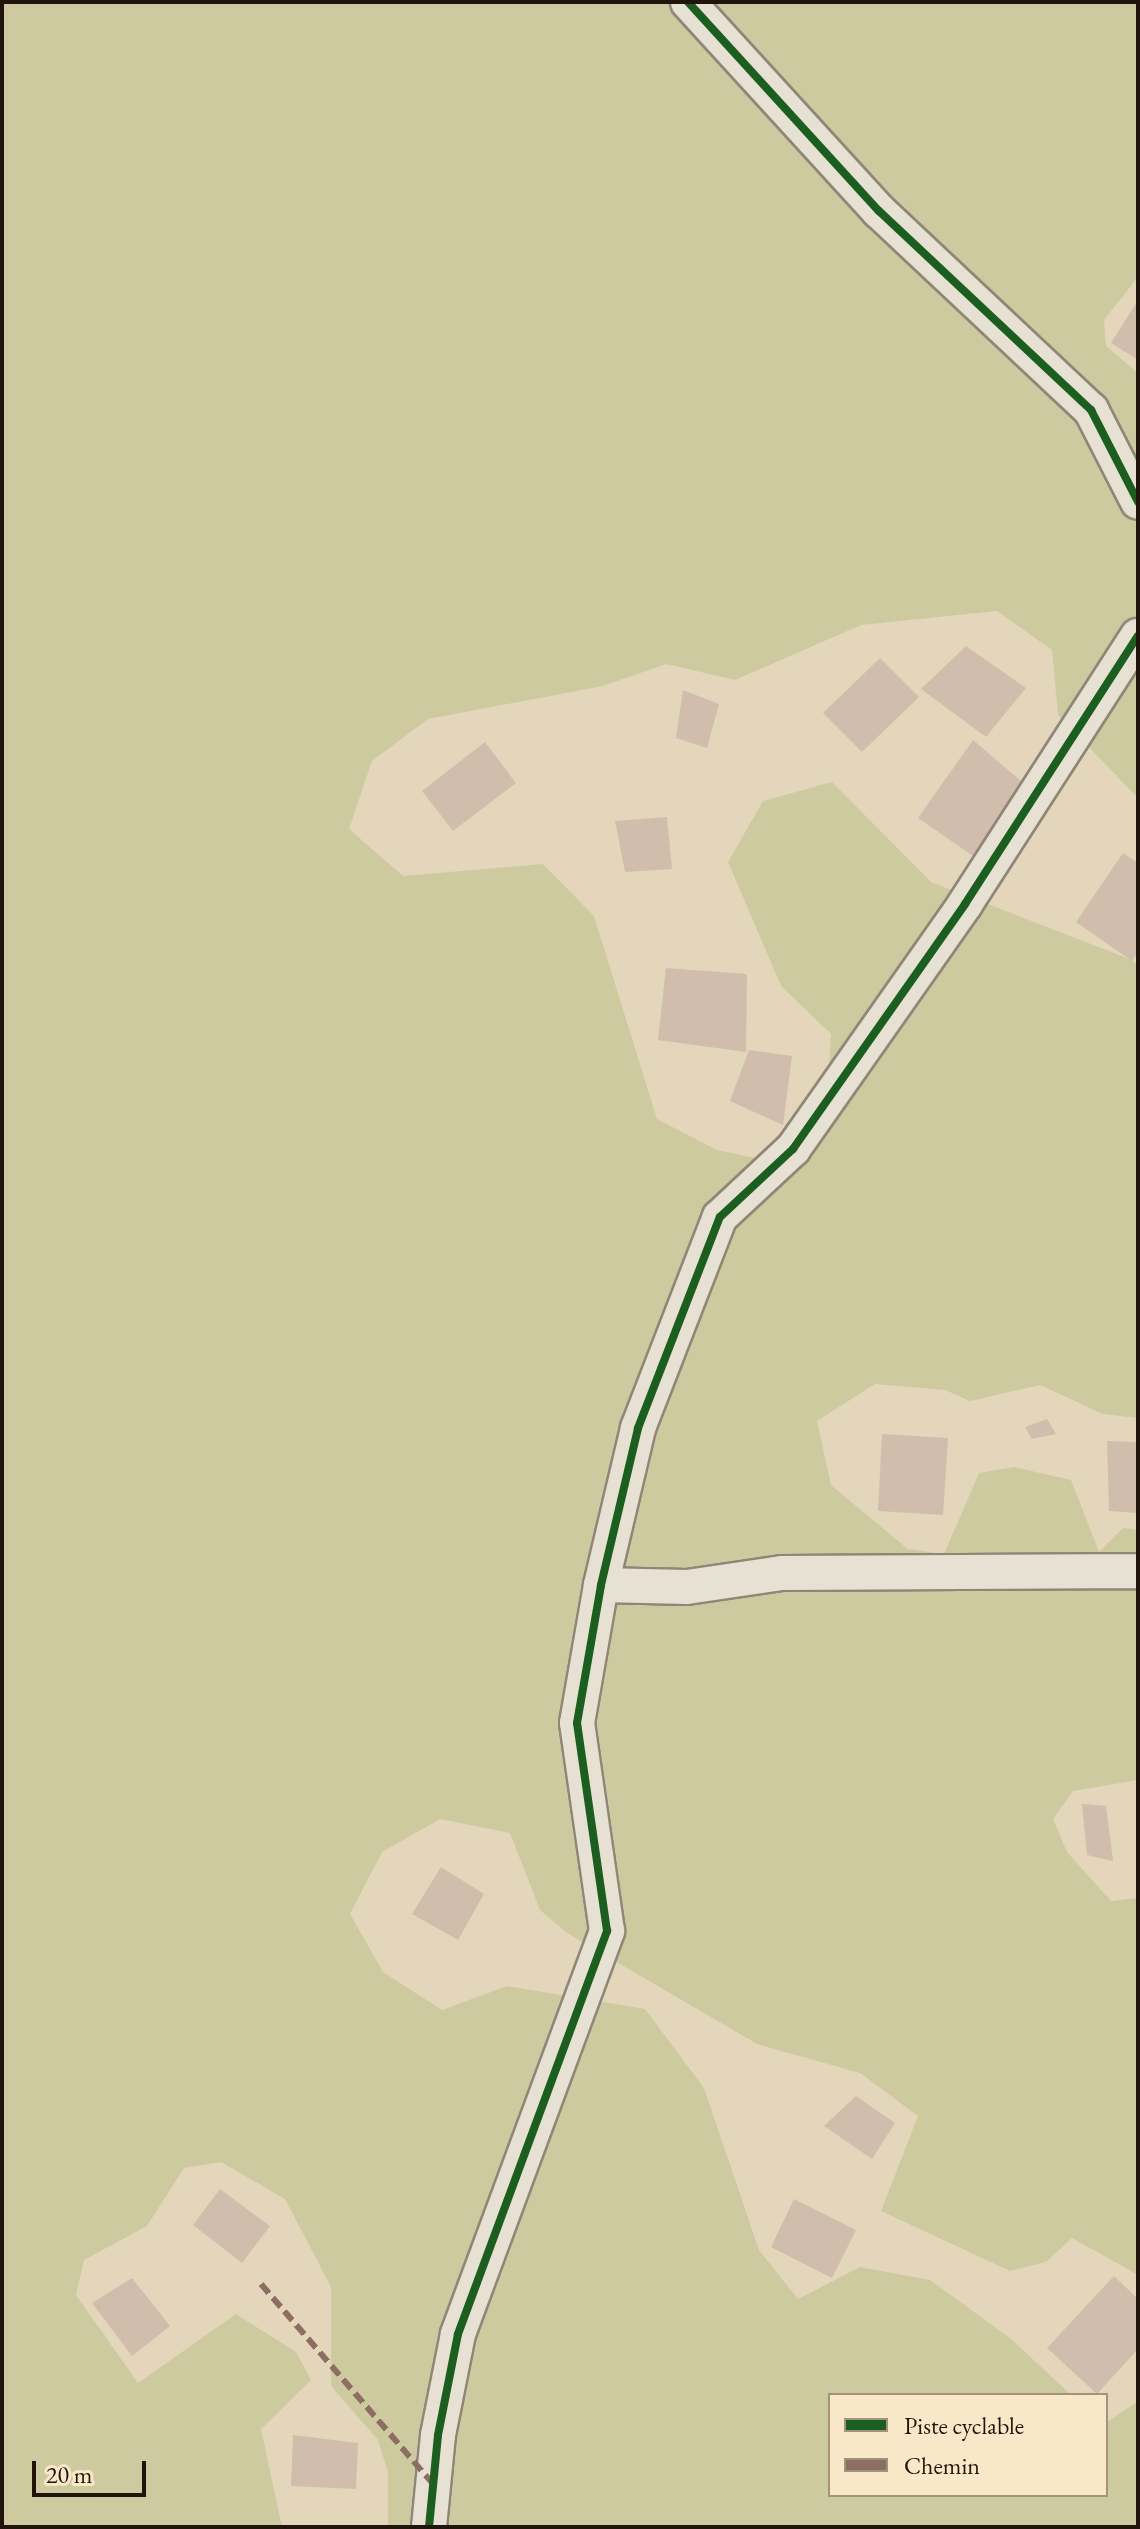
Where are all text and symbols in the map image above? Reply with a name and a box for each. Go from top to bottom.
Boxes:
legend [828,2393,1108,2497]
text: Piste cyclable [904,2410,1024,2441]
scale bar [36,2445,150,2495]
text: Chemin [904,2450,980,2481]
text: 20 m [46,2459,93,2490]

